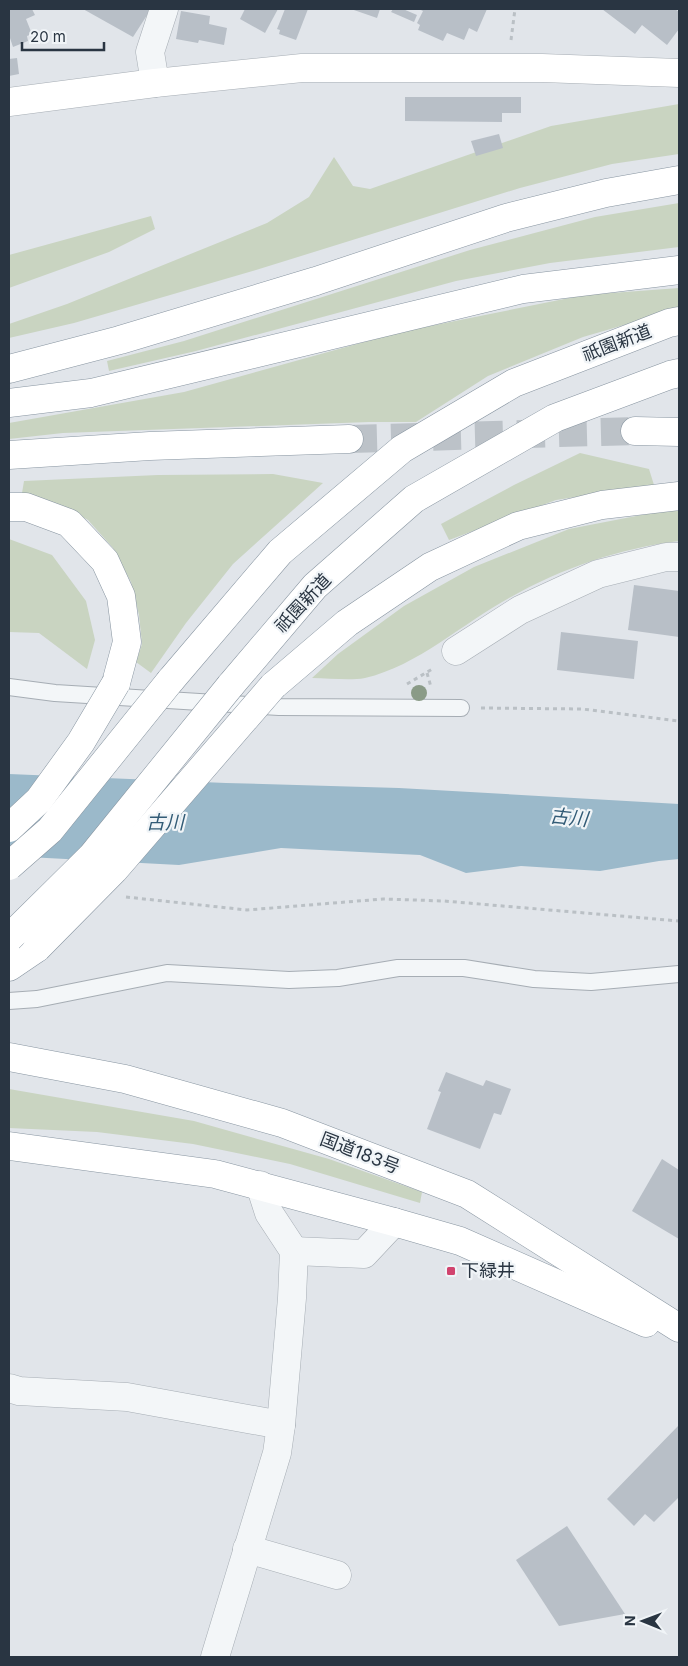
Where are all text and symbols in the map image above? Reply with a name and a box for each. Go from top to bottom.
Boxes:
scale bar [22,20,105,52]
text: 20 m [30,27,66,46]
street label: 祇園新道 [579,320,654,365]
street label: 祇園新道 [270,569,335,636]
water label: 古川 [549,804,591,831]
water label: 古川 [146,811,186,834]
street label: 国道183号 [317,1128,403,1177]
place label: 下緑井 [461,1260,515,1281]
marker: 下緑井 [445,1265,457,1277]
north arrow [618,1596,668,1646]
text: N [621,1615,638,1626]

